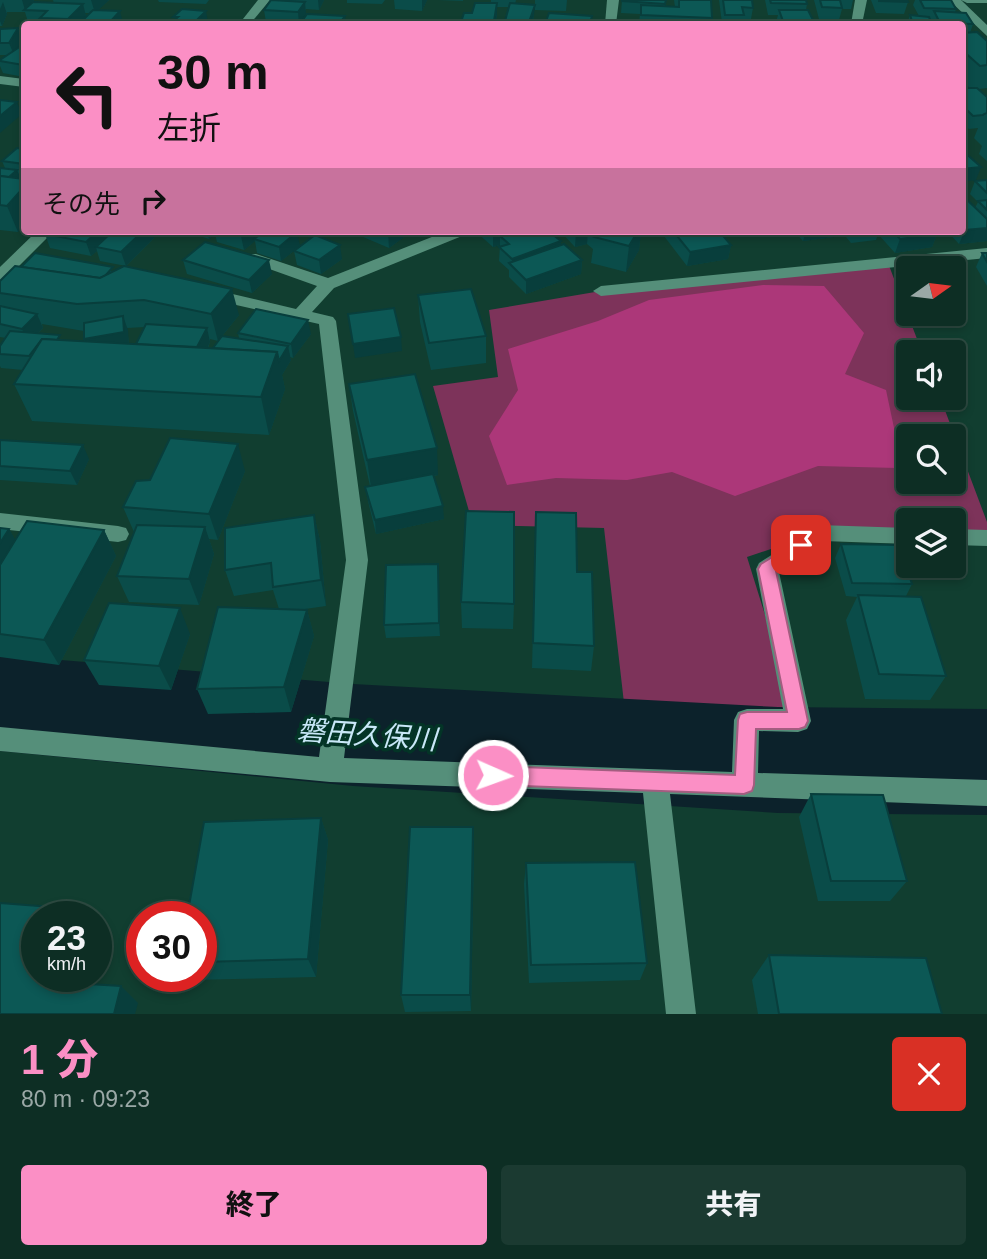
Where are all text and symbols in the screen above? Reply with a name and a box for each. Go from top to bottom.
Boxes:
text: 30 m [157,45,269,99]
icon: left [42,49,133,140]
text: 左折 [157,110,221,146]
icon: right [134,182,172,220]
text: その先 [42,189,120,219]
north arrow [896,256,966,326]
map controls [896,256,966,578]
button: sound [896,340,966,410]
button: search [896,424,966,494]
button: layers [896,508,966,578]
pin [771,515,831,575]
icon: arrive [782,526,820,564]
water label: 磐田久保川 [296,715,441,756]
position arrow [456,738,530,812]
speed limit sign: 30 [126,901,217,992]
text: 23 [47,918,86,957]
text: km/h [47,954,86,974]
text: 1 分 [21,1036,98,1083]
button: close [892,1037,966,1111]
text: 80 m · 09:23 [21,1086,150,1112]
button: 終了 [21,1165,487,1245]
button: 共有 [501,1165,966,1245]

